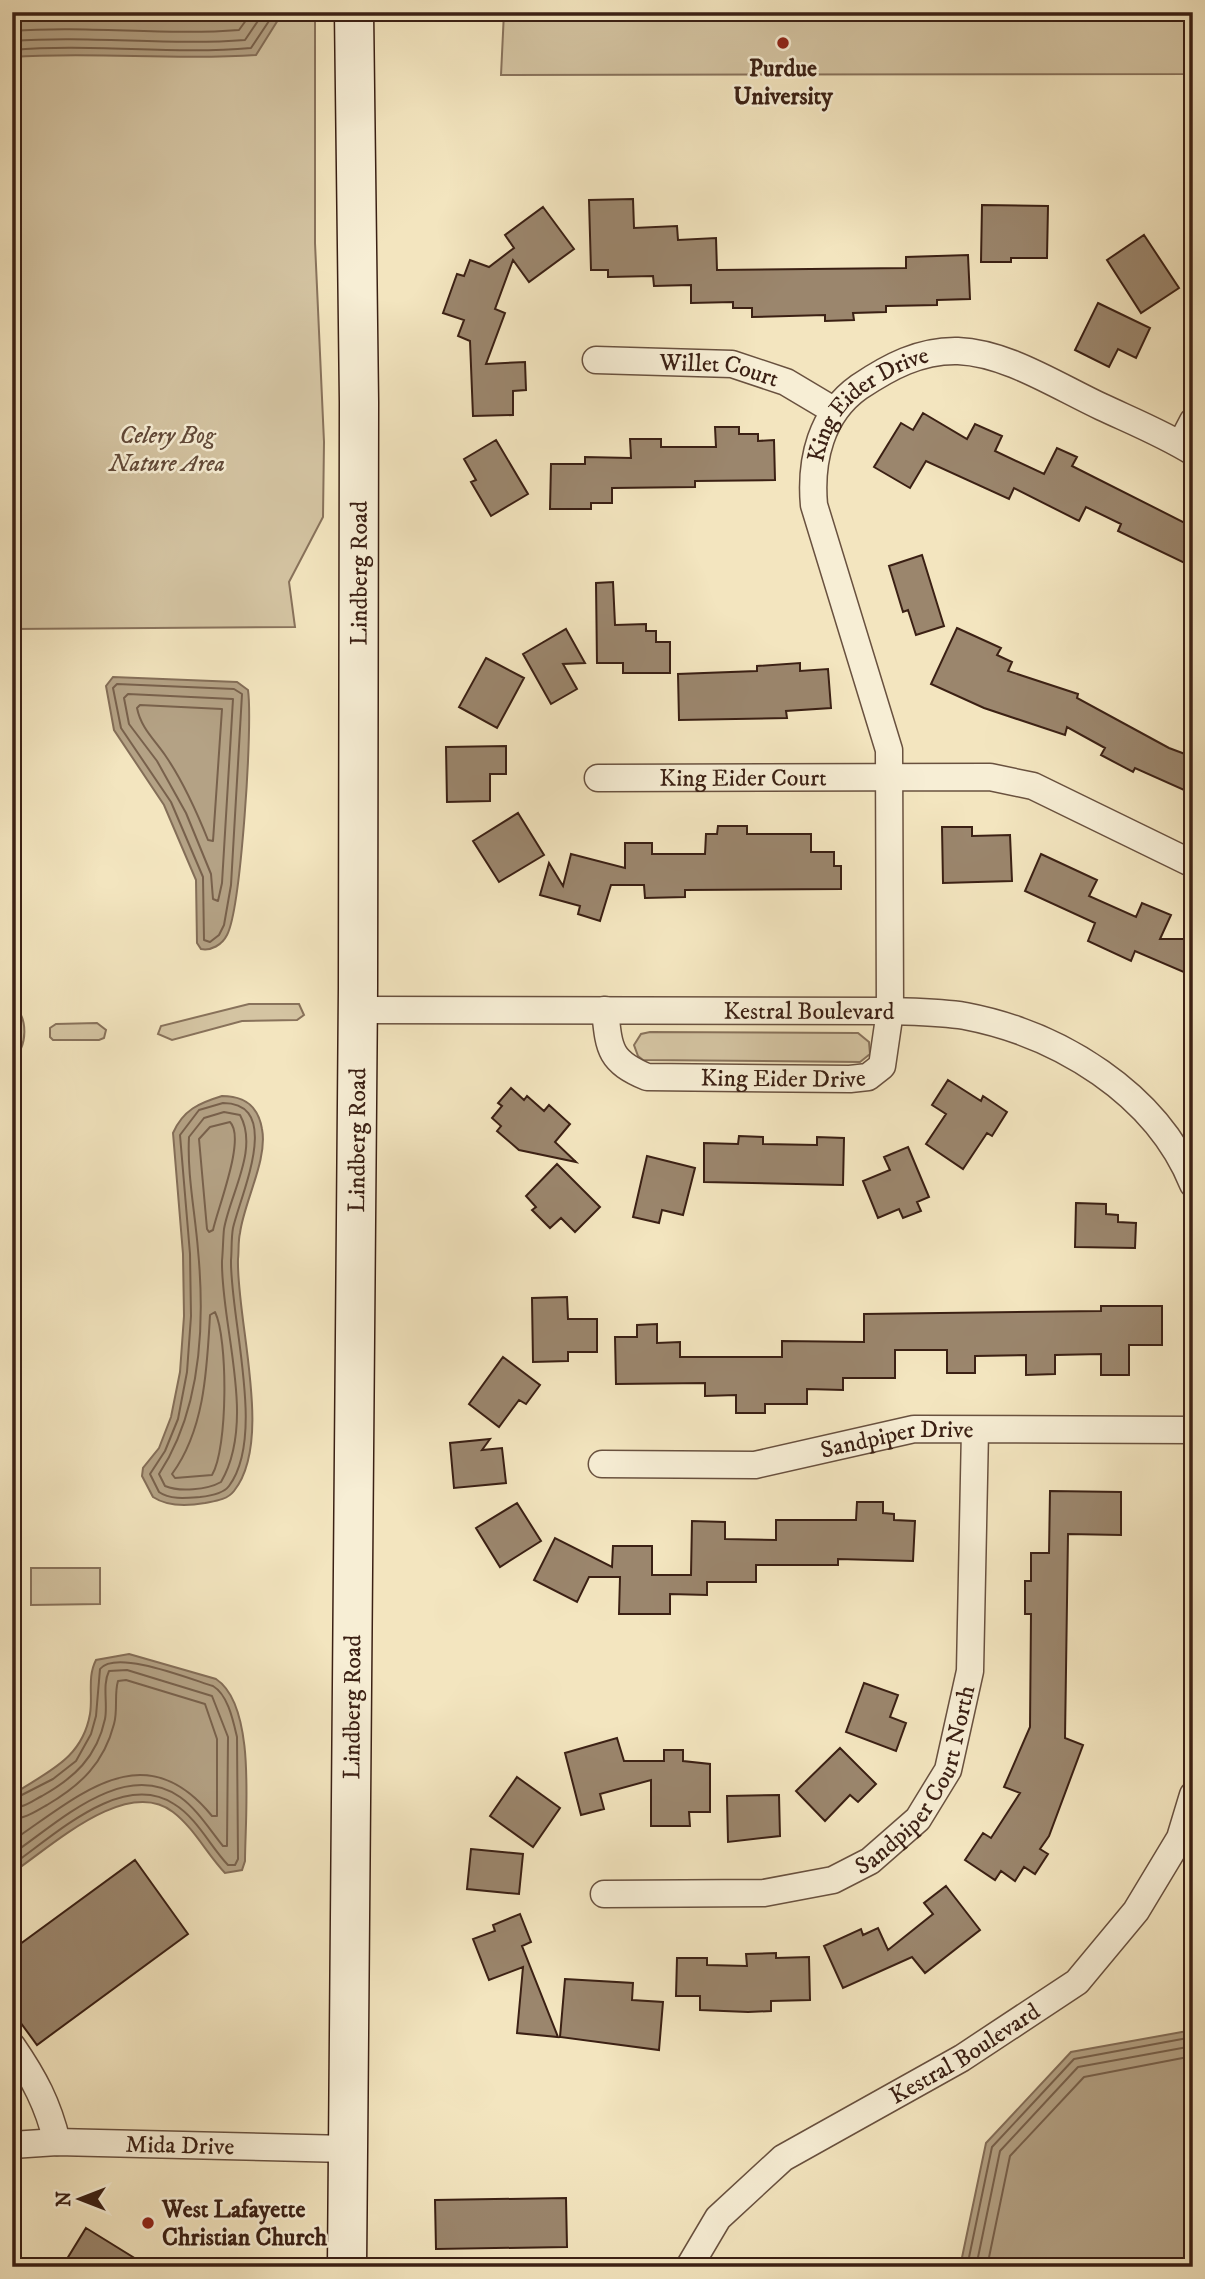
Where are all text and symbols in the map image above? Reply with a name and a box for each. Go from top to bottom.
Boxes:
marker: Purdue University [775,35,791,51]
place label: Purdue University [733,54,833,112]
street label: King Eider Drive [801,340,932,465]
street label: Willet Court [658,348,783,395]
park label: Celery Bog Nature Area [107,421,225,479]
street label: Lindberg Road [345,501,375,645]
street label: King Eider Court [659,763,827,794]
street label: Kestral Boulevard [724,997,894,1027]
street label: King Eider Drive [700,1063,867,1096]
street label: Lindberg Road [342,1068,373,1213]
street label: Sandpiper Drive [818,1415,974,1466]
street label: Lindberg Road [337,1635,368,1779]
street label: Sandpiper Court North [850,1682,982,1882]
street label: Kestral Boulevard [885,1997,1046,2111]
street label: Mida Drive [125,2130,235,2162]
north arrow [46,2164,116,2234]
text: N [53,2191,76,2207]
place label: West Lafayette Christian Church [161,2195,328,2253]
marker: West Lafayette Christian Church [140,2215,156,2231]

